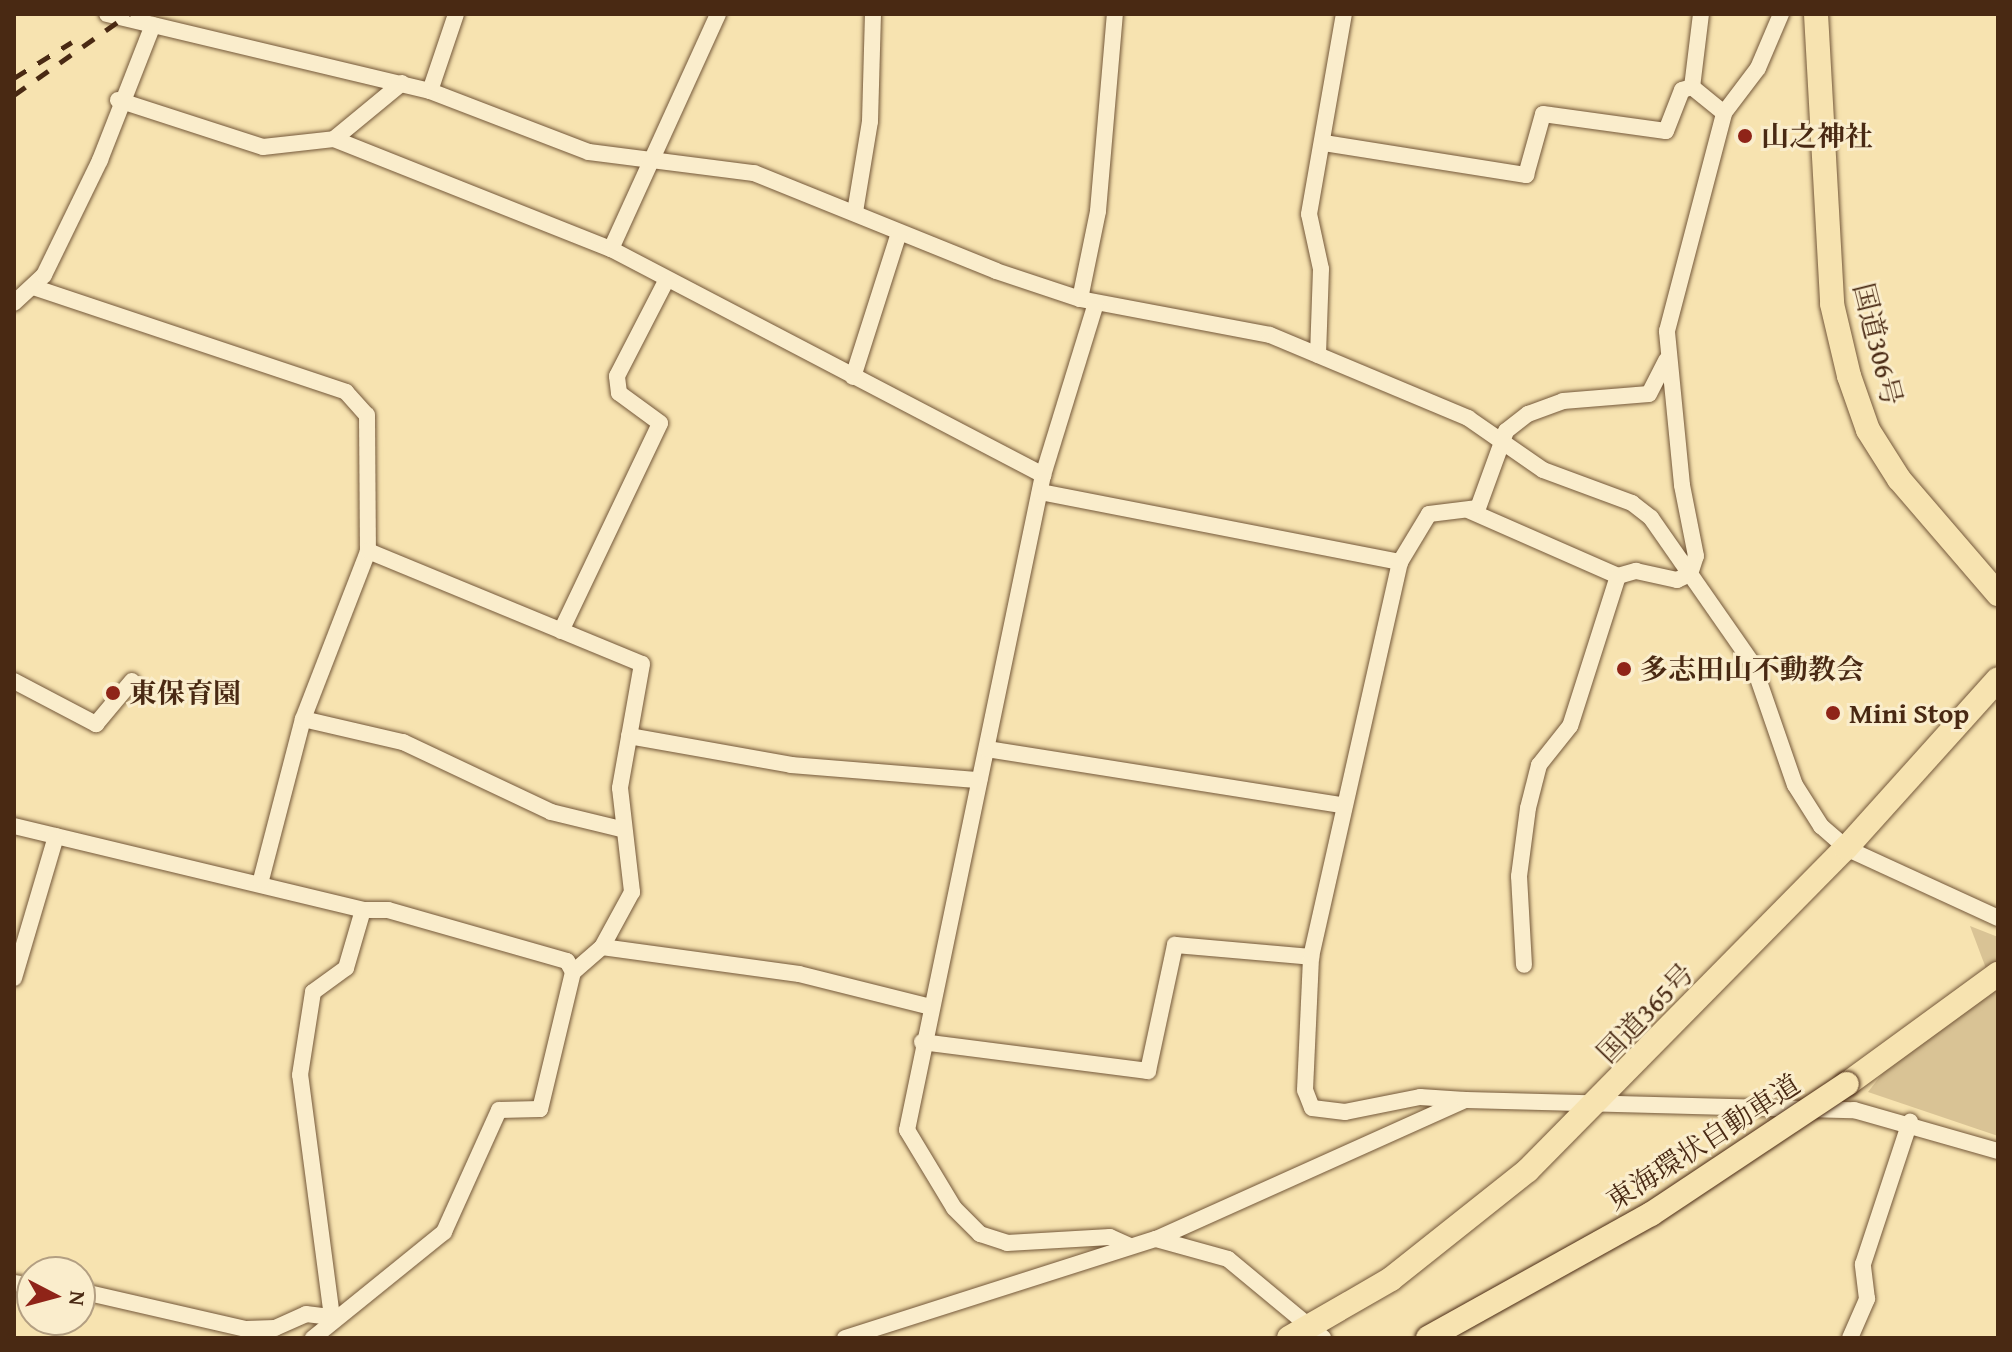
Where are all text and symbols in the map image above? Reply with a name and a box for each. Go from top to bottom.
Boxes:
place label: 山之神社 [1761,119,1873,153]
marker: 山之神社 [1736,127,1754,145]
street label: 国道306号 [1847,280,1909,408]
place label: 多志田山不動教会 [1640,652,1864,686]
marker: 多志田山不動教会 [1615,660,1633,678]
place label: 東保育園 [129,676,241,710]
marker: 東保育園 [104,684,122,702]
place label: Mini Stop [1849,696,1969,730]
marker: Mini Stop [1824,704,1842,722]
street label: 国道365号 [1590,957,1700,1069]
street label: 東海環状自動車道 [1600,1067,1806,1217]
north arrow [16,1256,96,1336]
text: N [61,1289,95,1307]

